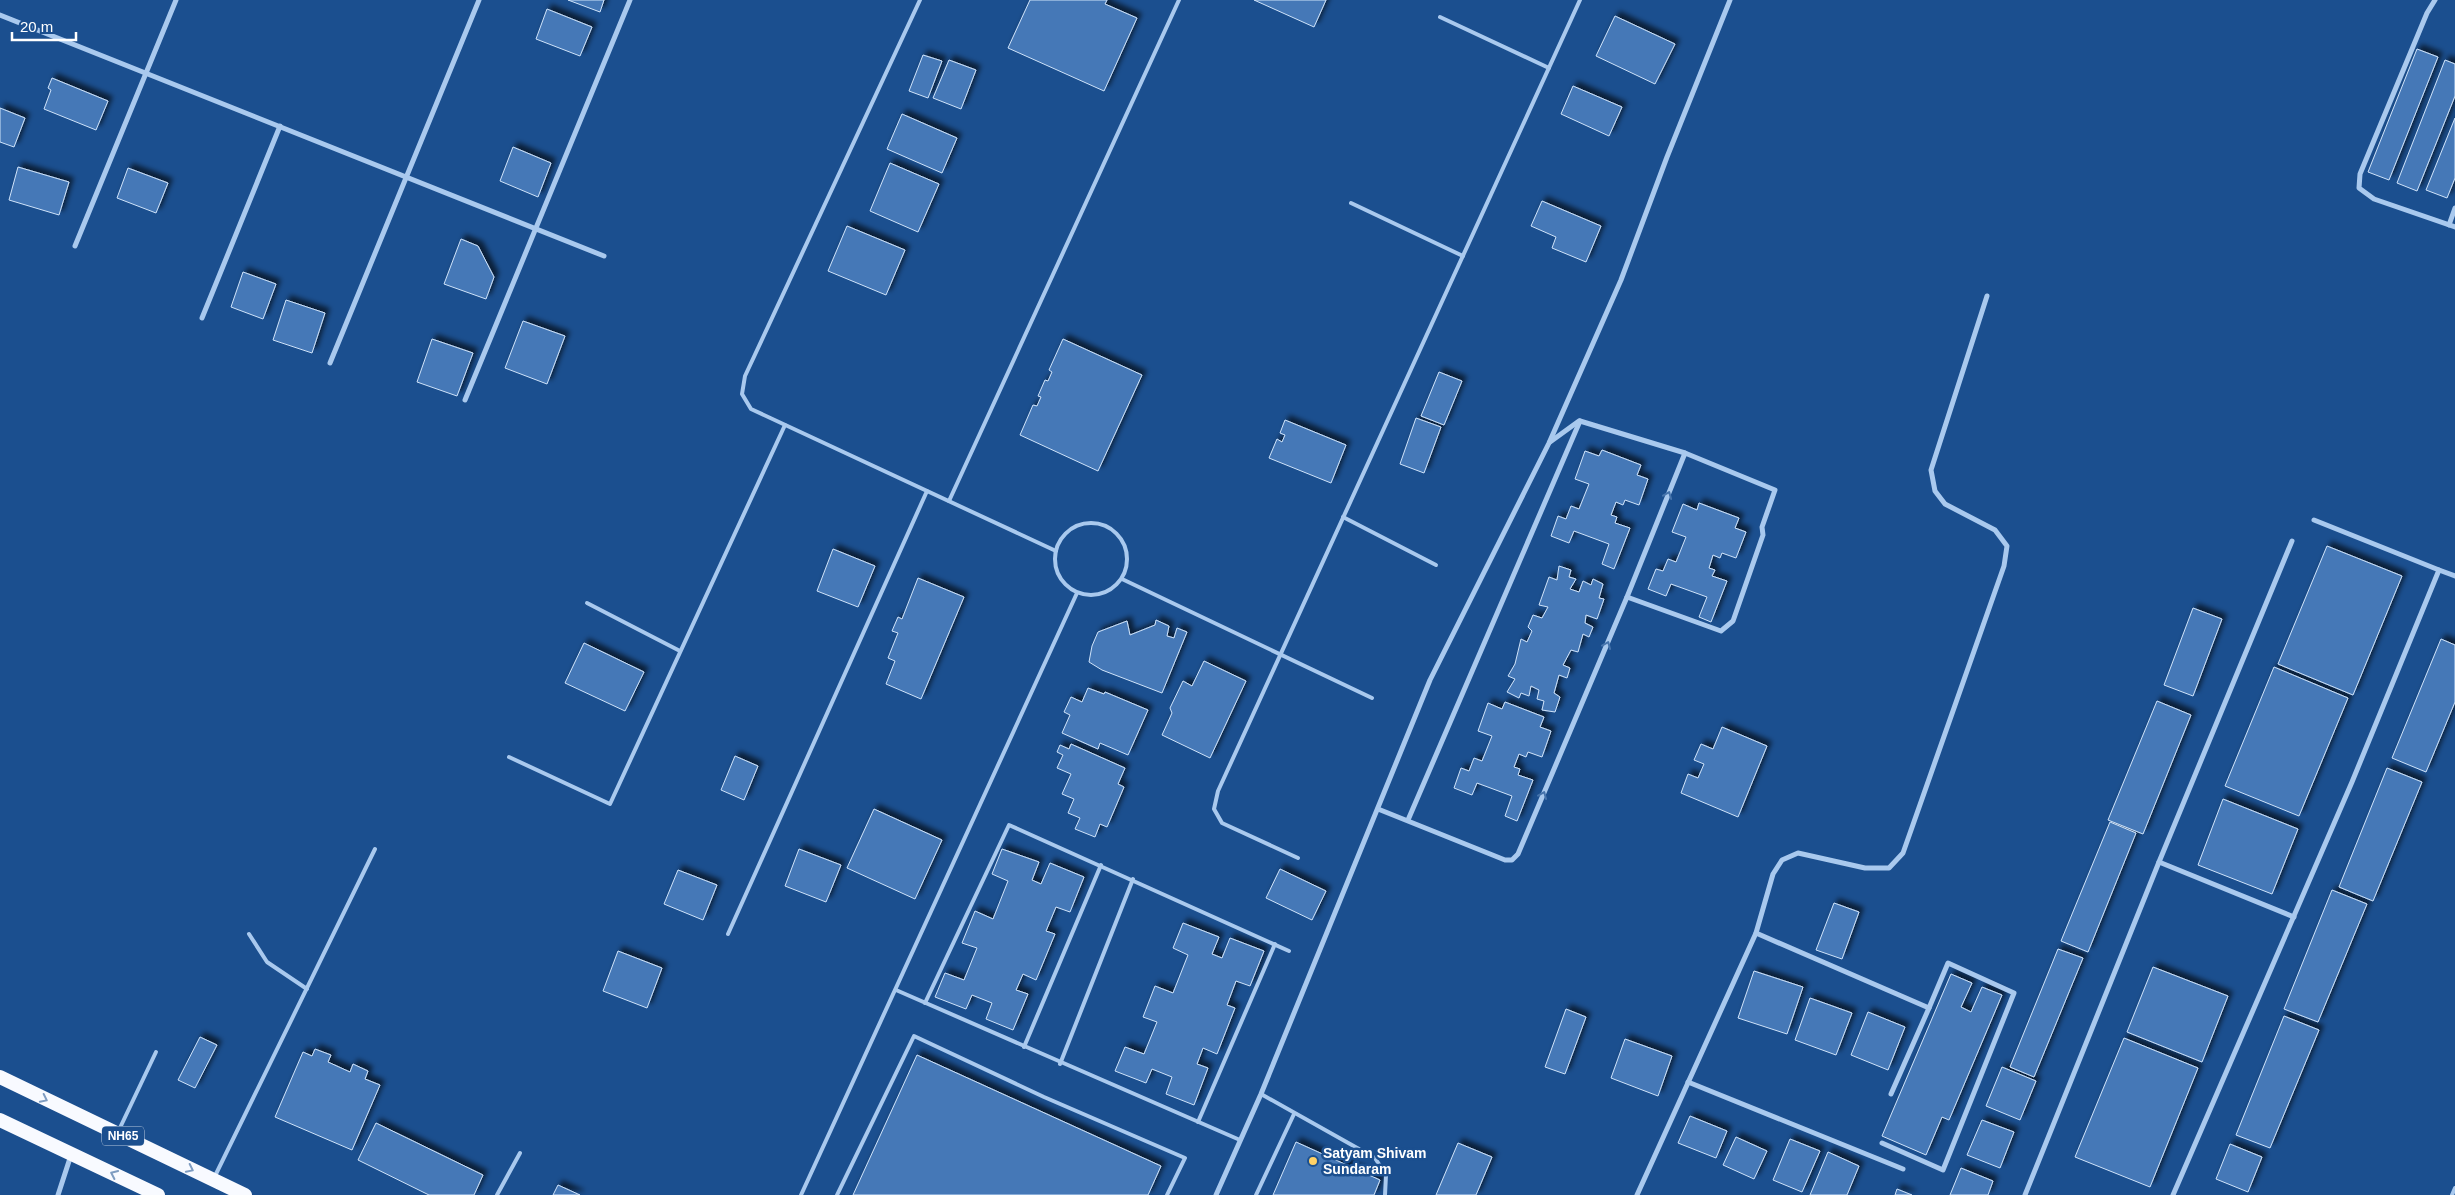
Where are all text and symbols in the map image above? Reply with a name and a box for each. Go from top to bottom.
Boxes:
scale bar [12,10,76,42]
text: 20 m [20,18,53,35]
one-way arrow [1662,491,1673,500]
one-way arrow [1600,641,1611,650]
one-way arrow [1537,791,1547,799]
one-way arrow [39,1092,48,1103]
road number: NH65 [102,1126,144,1146]
place label: Satyam Shivam Sundaram [1323,1145,1427,1177]
marker: Satyam Shivam Sundaram [1307,1155,1319,1167]
one-way arrow [185,1163,194,1173]
one-way arrow [110,1170,119,1180]

